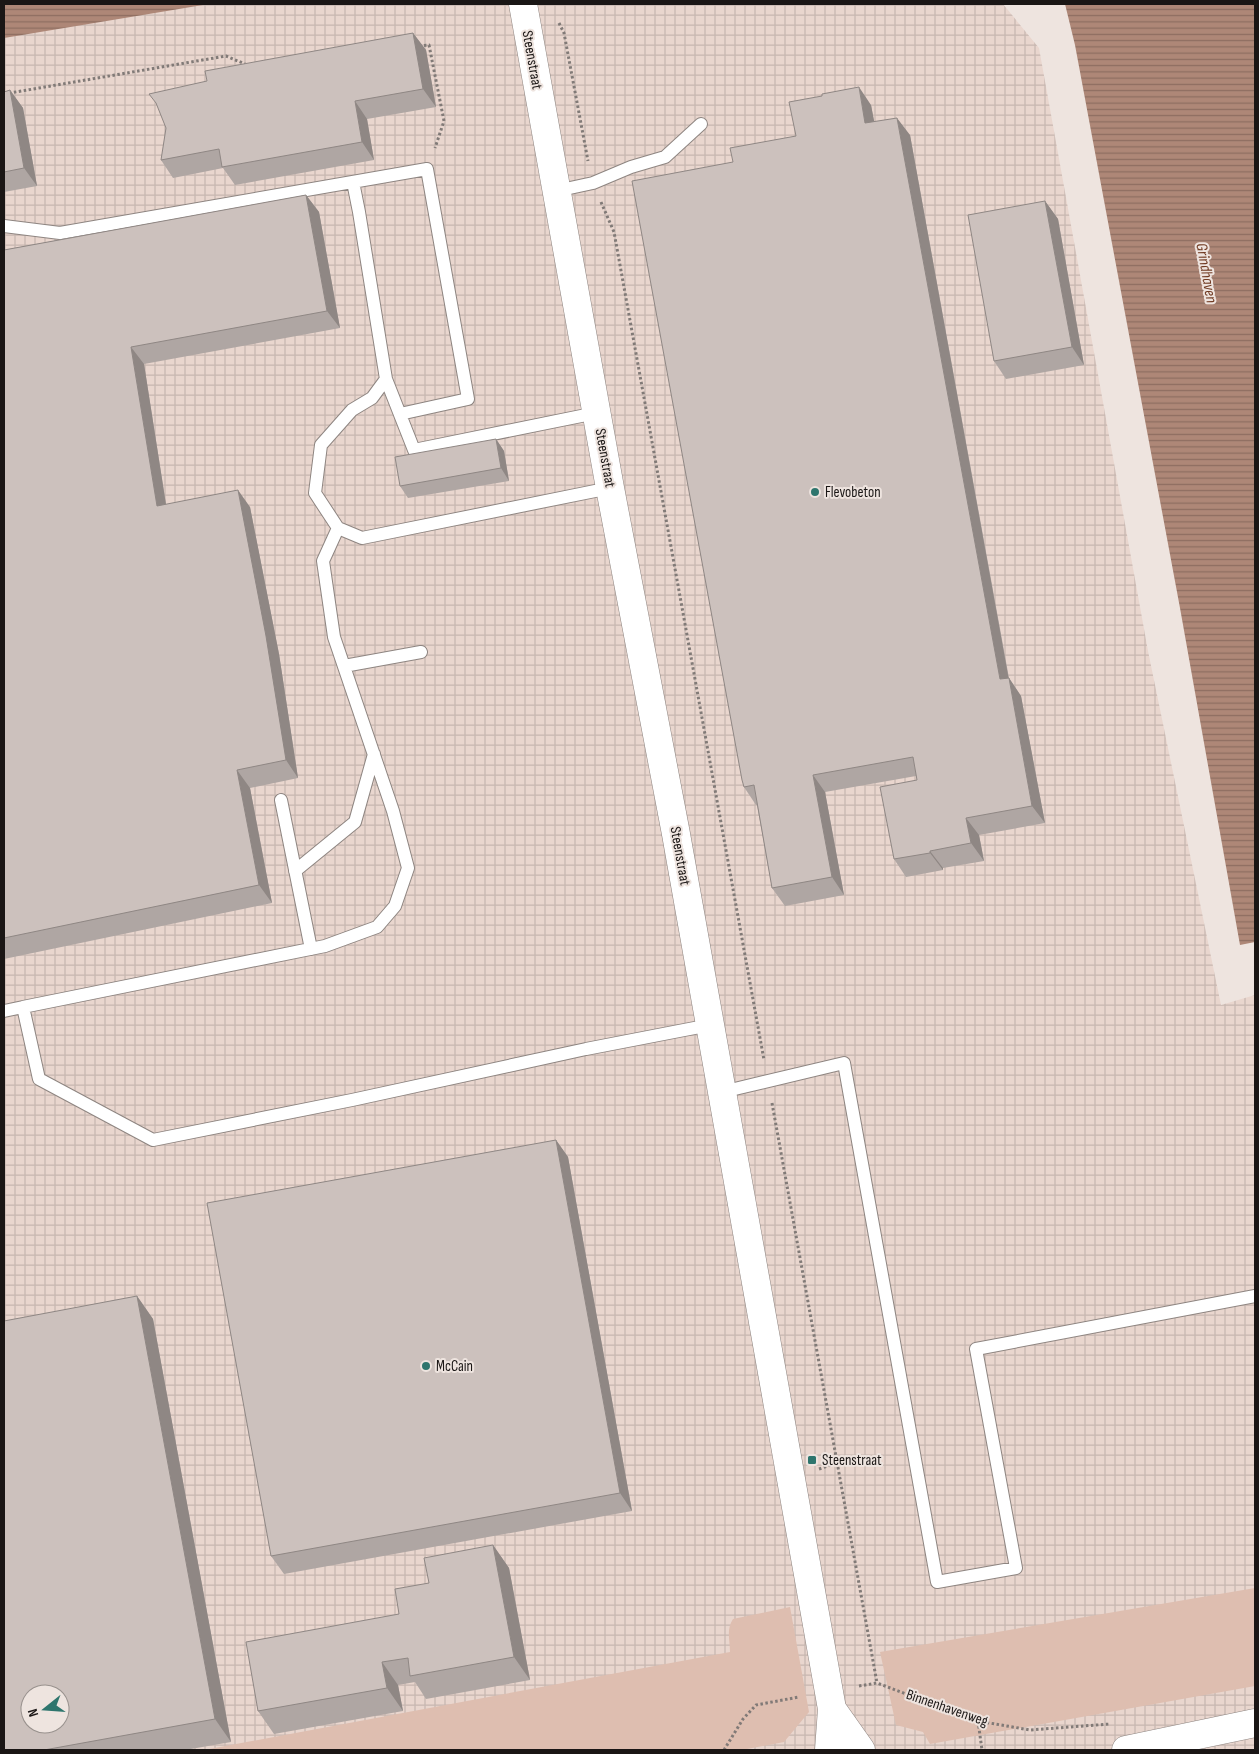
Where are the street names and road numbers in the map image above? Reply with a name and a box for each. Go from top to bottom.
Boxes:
street label: Steenstraat [517,29,547,91]
street label: Steenstraat [590,427,620,489]
street label: Steenstraat [665,825,695,887]
street label: Binnenhavenweg [904,1685,990,1731]

